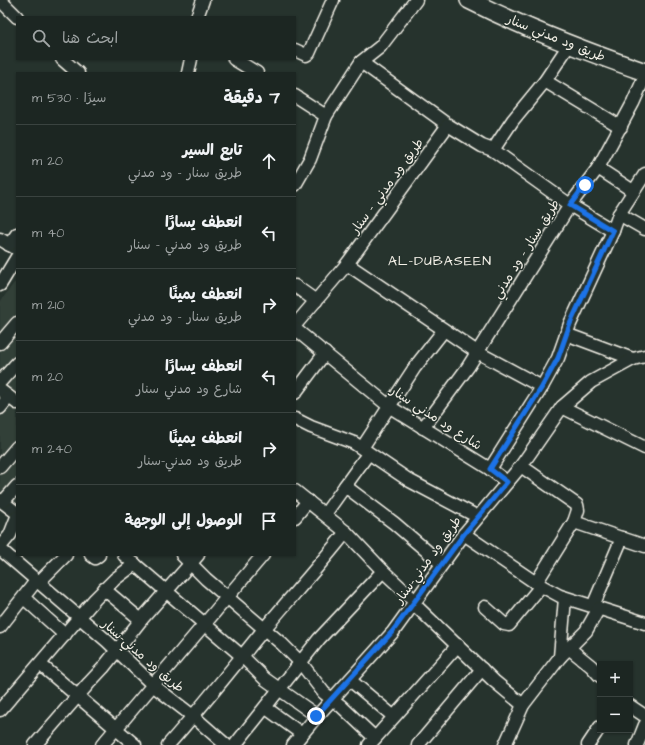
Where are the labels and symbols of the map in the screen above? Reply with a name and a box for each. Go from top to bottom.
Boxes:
street label: طريق ود مدني سنار [502,10,608,68]
street label: طريق ود مدني - سنار [346,135,429,239]
route start [576,176,594,194]
street label: طريق سنار - ود مدني [488,196,566,303]
district label: AL-DUBASEEN [388,251,492,271]
street label: شارع ود مدني سنار [385,381,485,456]
street label: طريق ود مدني-سنار [390,513,467,609]
street label: طريق ود مدني-سنار [96,615,188,698]
route end [307,707,325,725]

